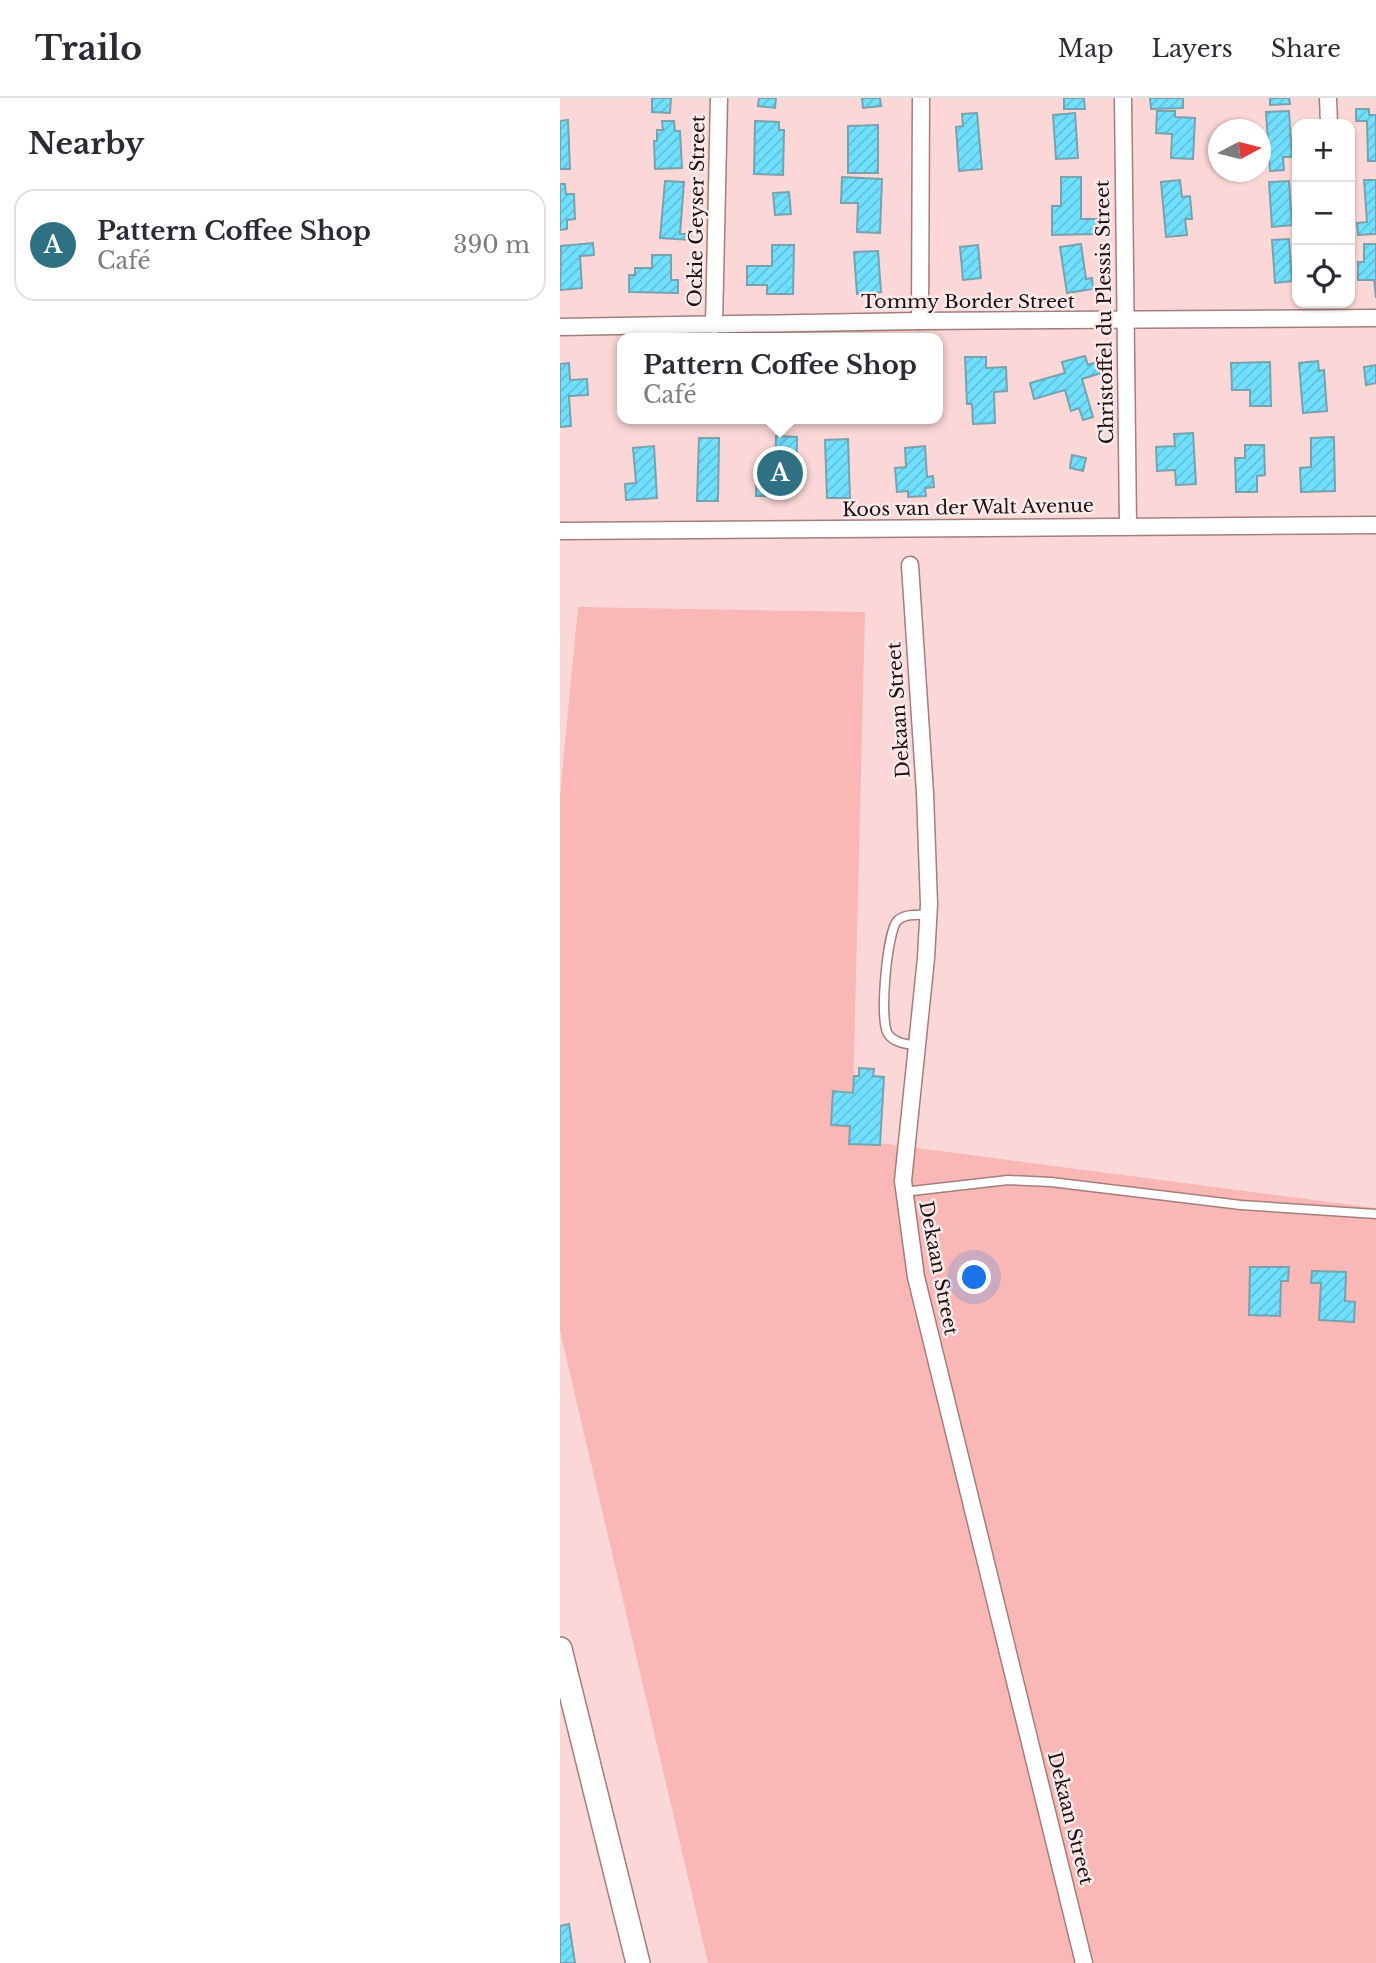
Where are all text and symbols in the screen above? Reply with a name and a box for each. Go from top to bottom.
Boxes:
text: Trailo [35,28,142,69]
text: Map [1058,34,1114,63]
text: Layers [1152,34,1233,63]
text: Share [1271,34,1341,63]
street label: Ockie Geyser Street [683,114,710,307]
north arrow [1208,119,1271,182]
map controls [1292,119,1355,308]
button: + [1292,119,1355,182]
text: Nearby [28,125,144,162]
street label: Christoffel du Plessis Street [1091,179,1118,444]
button: − [1292,182,1355,245]
text: Pattern Coffee Shop [97,215,371,247]
text: A [44,231,62,259]
text: 390 m [453,231,530,259]
button: locate [1292,245,1355,308]
text: Café [97,247,151,275]
street label: Tommy Border Street [861,290,1076,313]
popup [617,333,943,424]
text: Pattern Coffee Shop [643,349,917,381]
text: Café [643,381,697,409]
pin: A [757,447,803,499]
street label: Koos van der Walt Avenue [842,494,1094,521]
street label: Dekaan Street [882,640,915,779]
street label: Dekaan Street [914,1199,963,1338]
your location [957,1260,991,1294]
street label: Dekaan Street [1043,1749,1098,1888]

